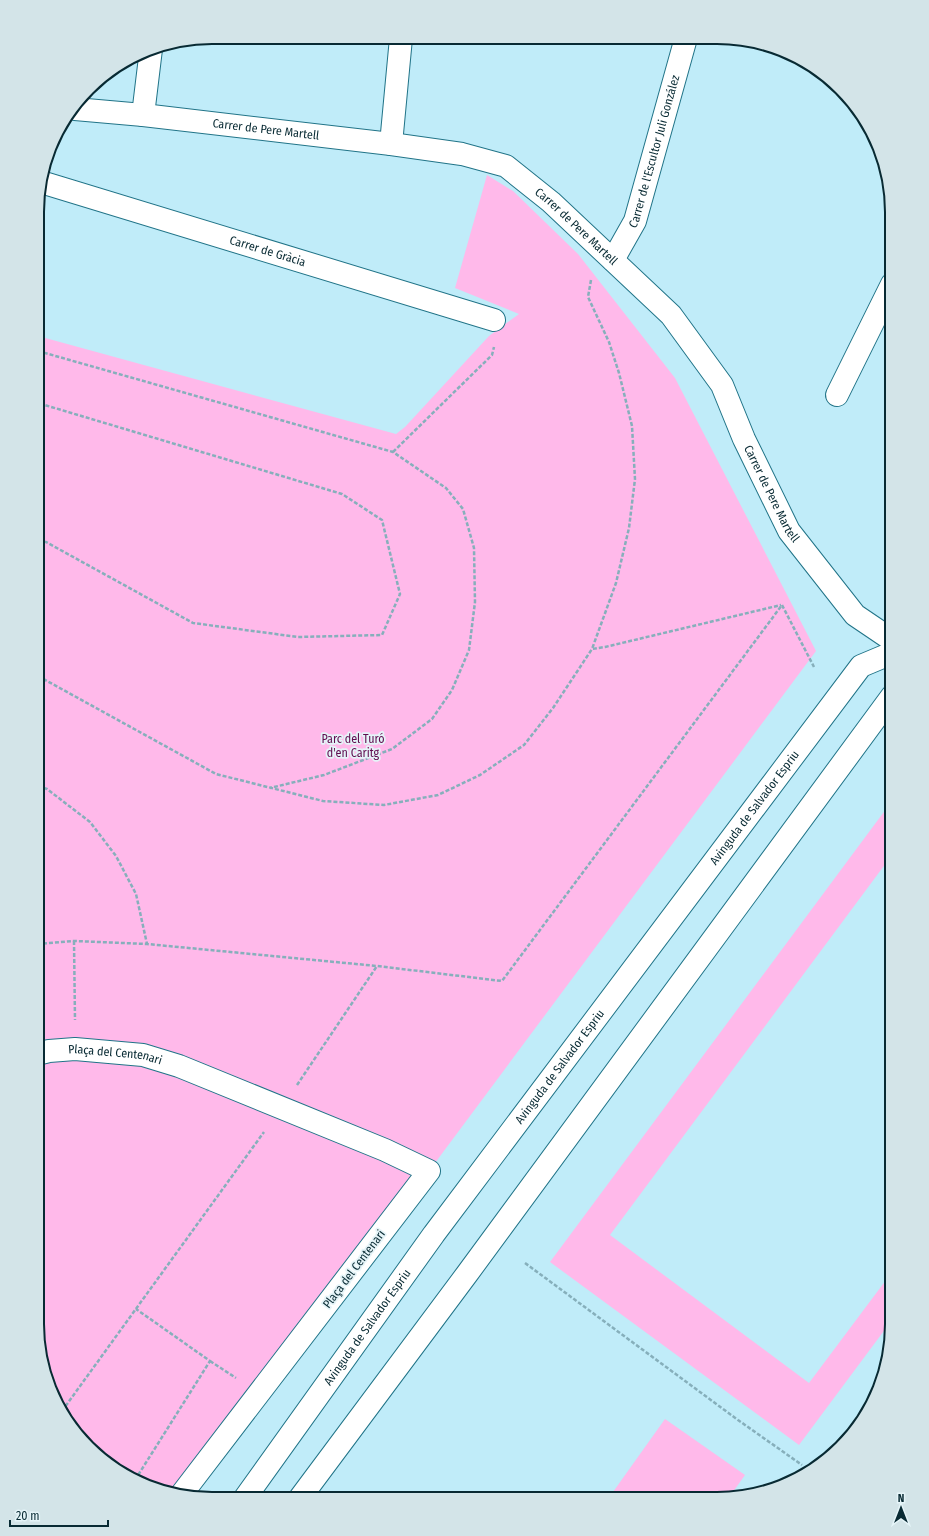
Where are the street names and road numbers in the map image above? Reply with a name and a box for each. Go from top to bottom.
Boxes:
street label: Carrer de l'Escultor Juli González [626,73,682,230]
street label: Carrer de Pere Martell [212,116,320,143]
street label: Carrer de Pere Martell [532,185,620,268]
street label: Carrer de Gràcia [228,233,308,269]
street label: Carrer de Pere Martell [741,443,802,545]
street label: Avinguda de Salvador Espriu [707,748,802,868]
street label: Avinguda de Salvador Espriu [512,1007,607,1127]
street label: Plaça del Centenari [68,1042,164,1067]
street label: Plaça del Centenari [320,1227,388,1311]
street label: Avinguda de Salvador Espriu [321,1266,414,1388]

